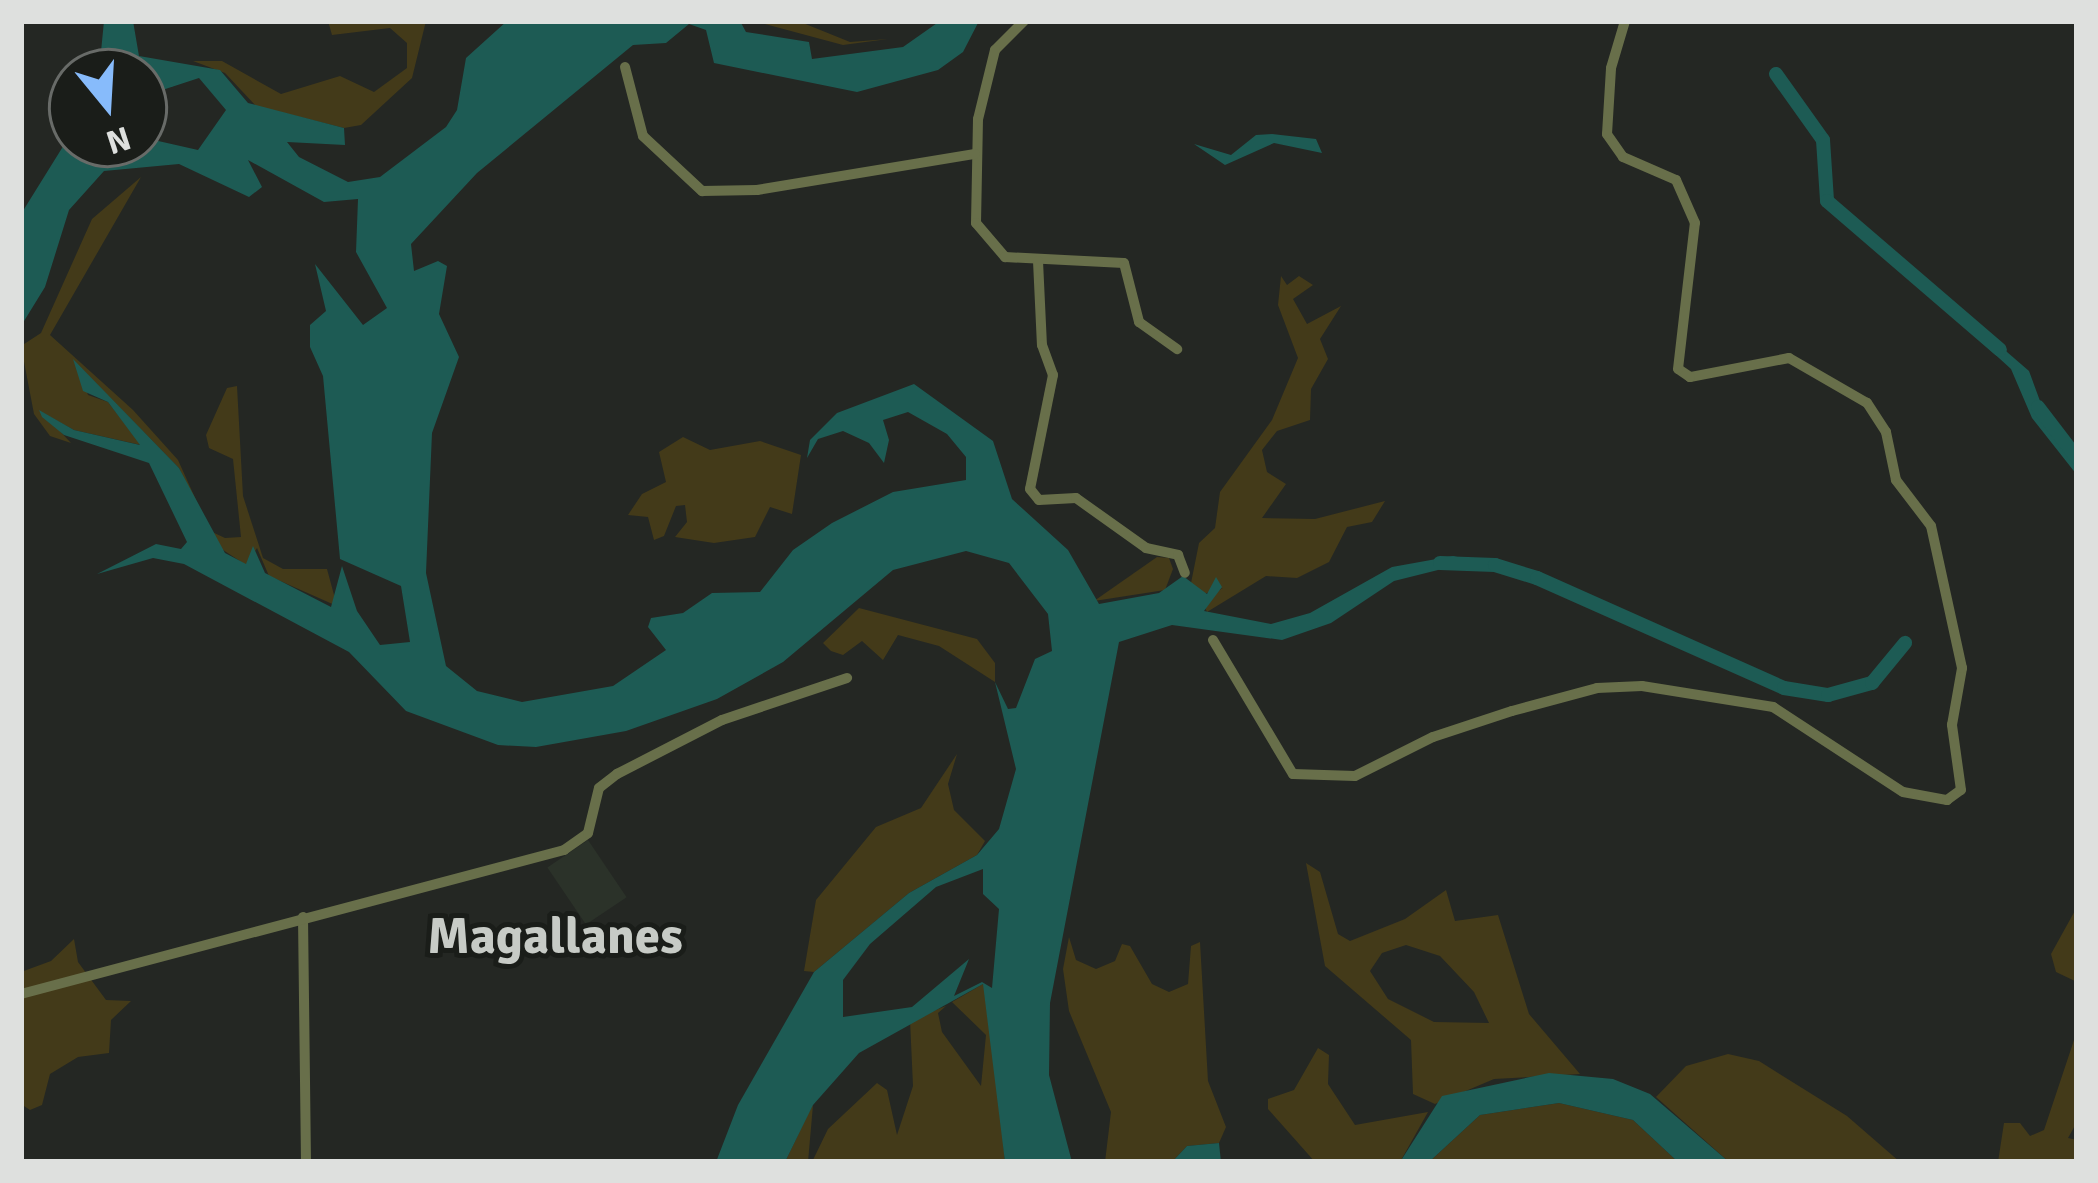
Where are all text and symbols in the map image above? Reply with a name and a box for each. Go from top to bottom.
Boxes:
north arrow [48,48,168,168]
text: N [101,117,136,163]
district label: Magallanes [427,906,683,968]

